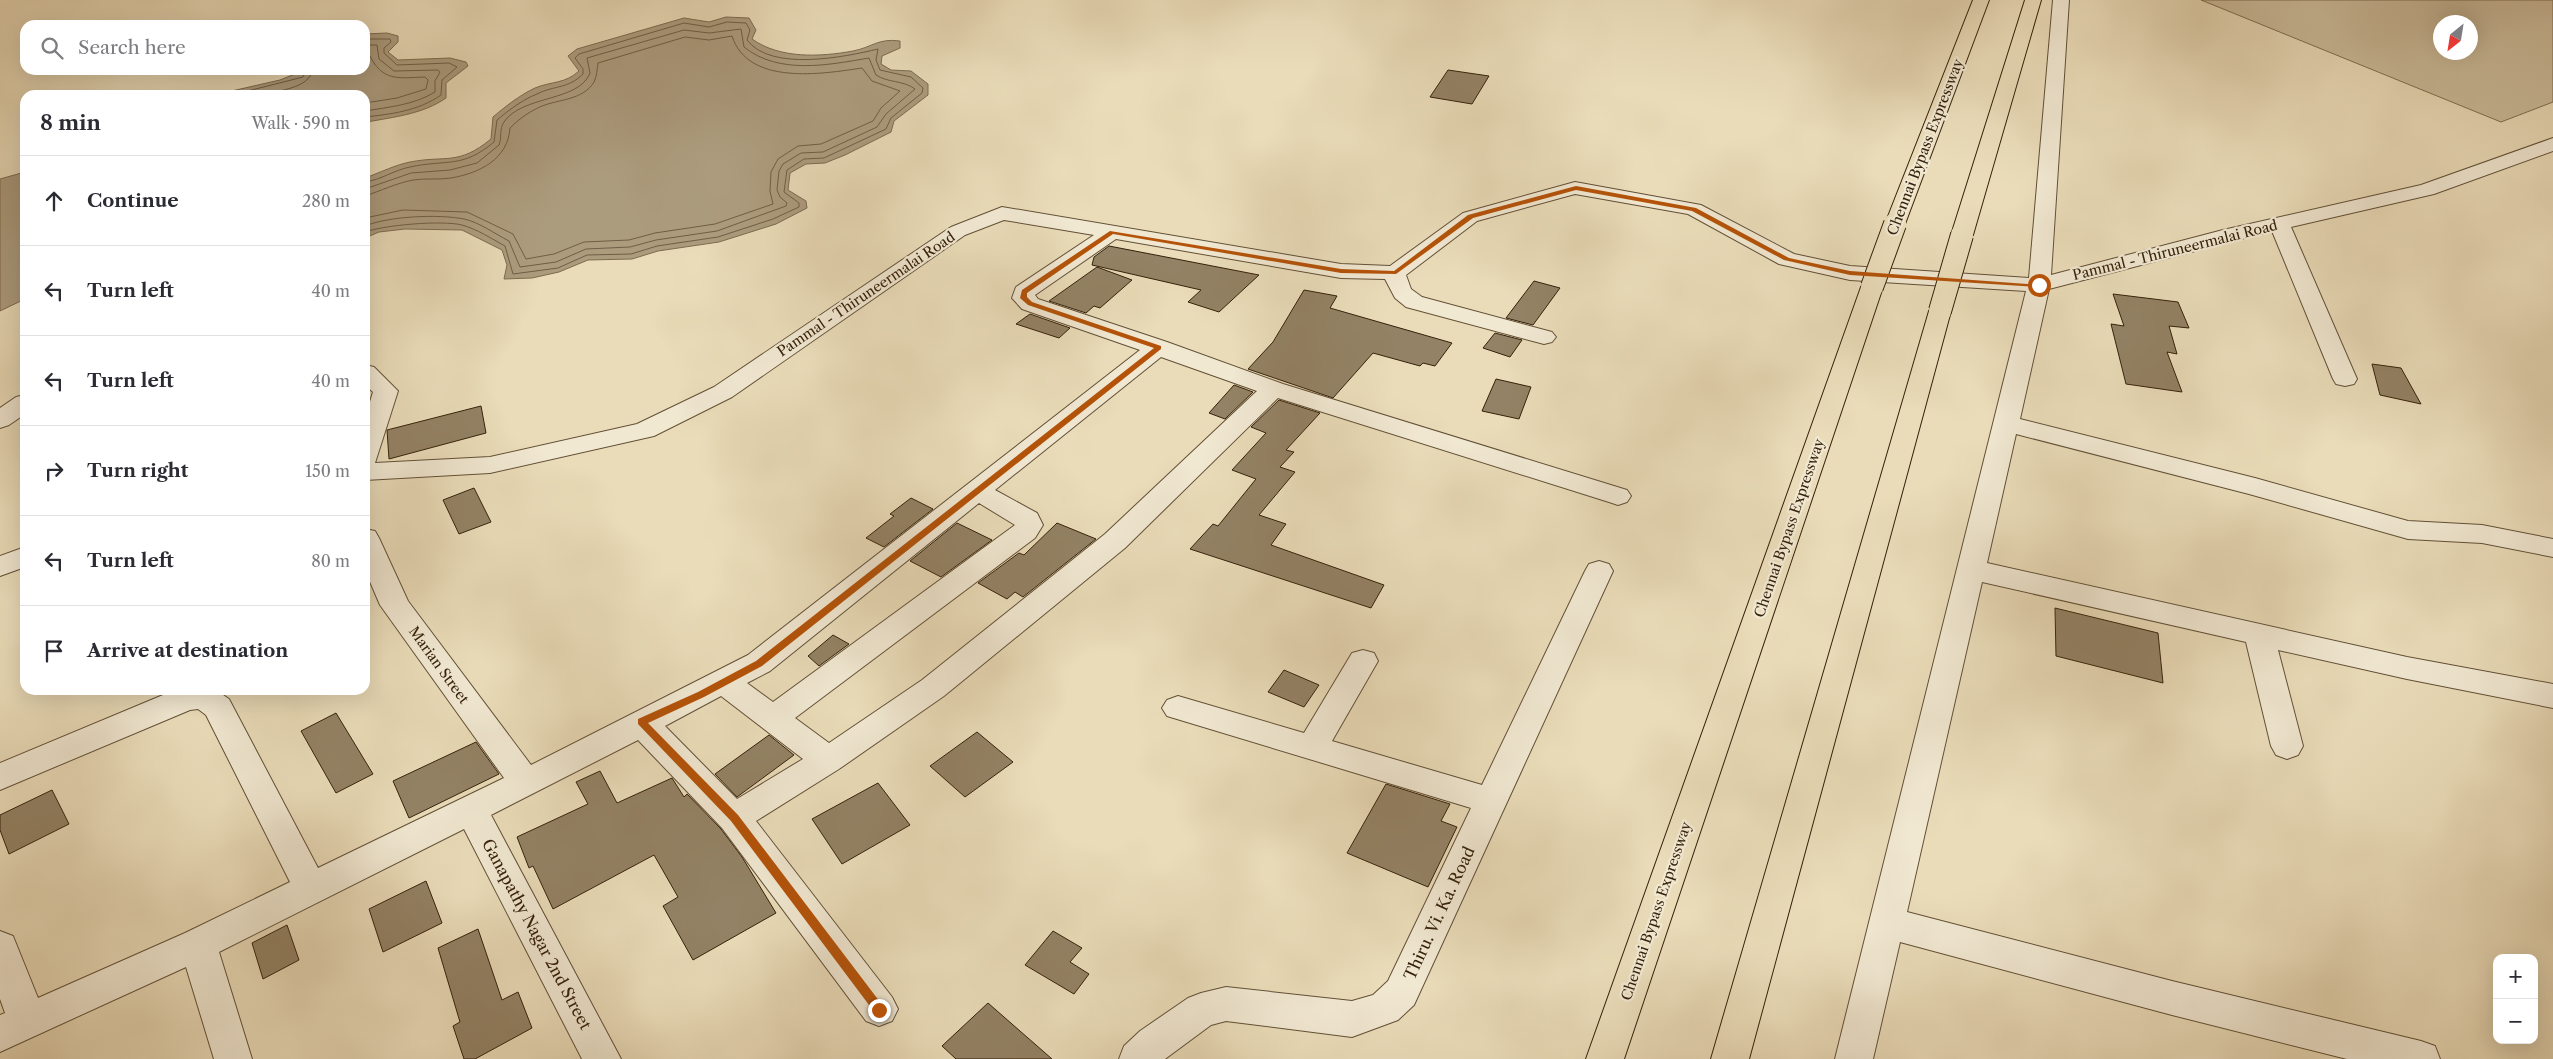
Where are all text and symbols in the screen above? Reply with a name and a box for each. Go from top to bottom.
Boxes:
north arrow [2433,15,2478,60]
search box [20,20,370,75]
icon: search [38,34,66,62]
text: Search here [78,36,186,59]
street label: Chennai Bypass Expressway [1883,56,1967,238]
text: 8 min [40,110,101,135]
text: Walk · 590 m [251,113,350,133]
icon: ahead [40,187,68,215]
text: Continue [87,189,179,212]
text: 280 m [302,191,350,211]
street label: Pammal - Thiruneermalai Road [2071,216,2280,284]
street label: Pammal - Thiruneermalai Road [774,227,959,360]
route start [2028,274,2051,297]
icon: left [40,277,68,305]
text: Turn left [87,279,174,302]
text: 40 m [311,281,350,301]
icon: left [40,367,68,395]
text: Turn left [87,369,174,392]
text: 40 m [311,371,350,391]
street label: Chennai Bypass Expressway [1750,436,1828,620]
icon: right [40,457,68,485]
text: Turn right [87,459,188,482]
text: 150 m [305,461,350,481]
icon: left [40,547,68,575]
text: Turn left [87,549,174,572]
text: 80 m [311,551,350,571]
street label: Marian Street [405,623,473,707]
icon: arrive [40,637,68,665]
text: Arrive at destination [87,639,288,662]
street label: Chennai Bypass Expressway [1617,819,1695,1003]
street label: Ganapathy Nagar 2nd Street [478,835,596,1033]
street label: Thiru. Vi. Ka. Road [1399,843,1479,983]
map controls [2493,954,2538,1044]
button: + [2493,954,2538,999]
route end [868,999,891,1022]
button: − [2493,999,2538,1044]

